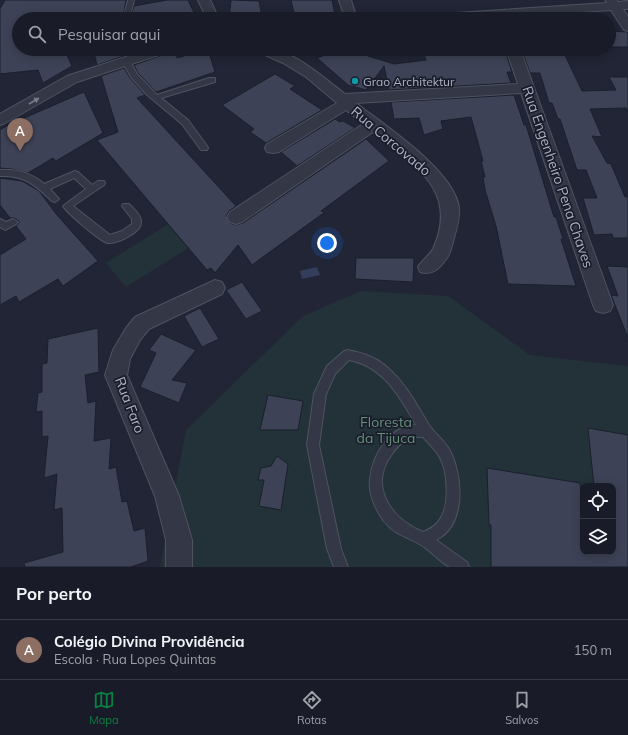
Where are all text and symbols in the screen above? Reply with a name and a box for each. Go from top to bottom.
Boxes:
search box [12,12,616,56]
icon: search [26,23,48,45]
text: Pesquisar aqui [58,25,160,44]
place label: Grao Architektur [363,74,455,89]
marker: Grao Architektur [350,76,360,86]
street label: Rua Engenheiro Pena Chaves [518,84,598,270]
one-way arrow [28,97,40,104]
street label: Rua Corcovado [347,102,435,180]
pin: A [7,118,33,151]
your location [317,233,337,253]
street label: Rua Faro [111,374,149,436]
park label: Floresta da Tijuca [357,413,415,447]
map controls [580,483,616,555]
button: locate [580,483,616,519]
button: layers [580,519,616,555]
text: Por perto [16,583,92,604]
text: Colégio Divina Providência [54,632,245,651]
text: A [24,642,34,658]
text: 150 m [574,642,612,658]
text: Escola · Rua Lopes Quintas [54,651,216,667]
tab: Mapa [89,689,119,727]
tab: Rotas [297,689,327,727]
tab: Salvos [505,689,539,727]

